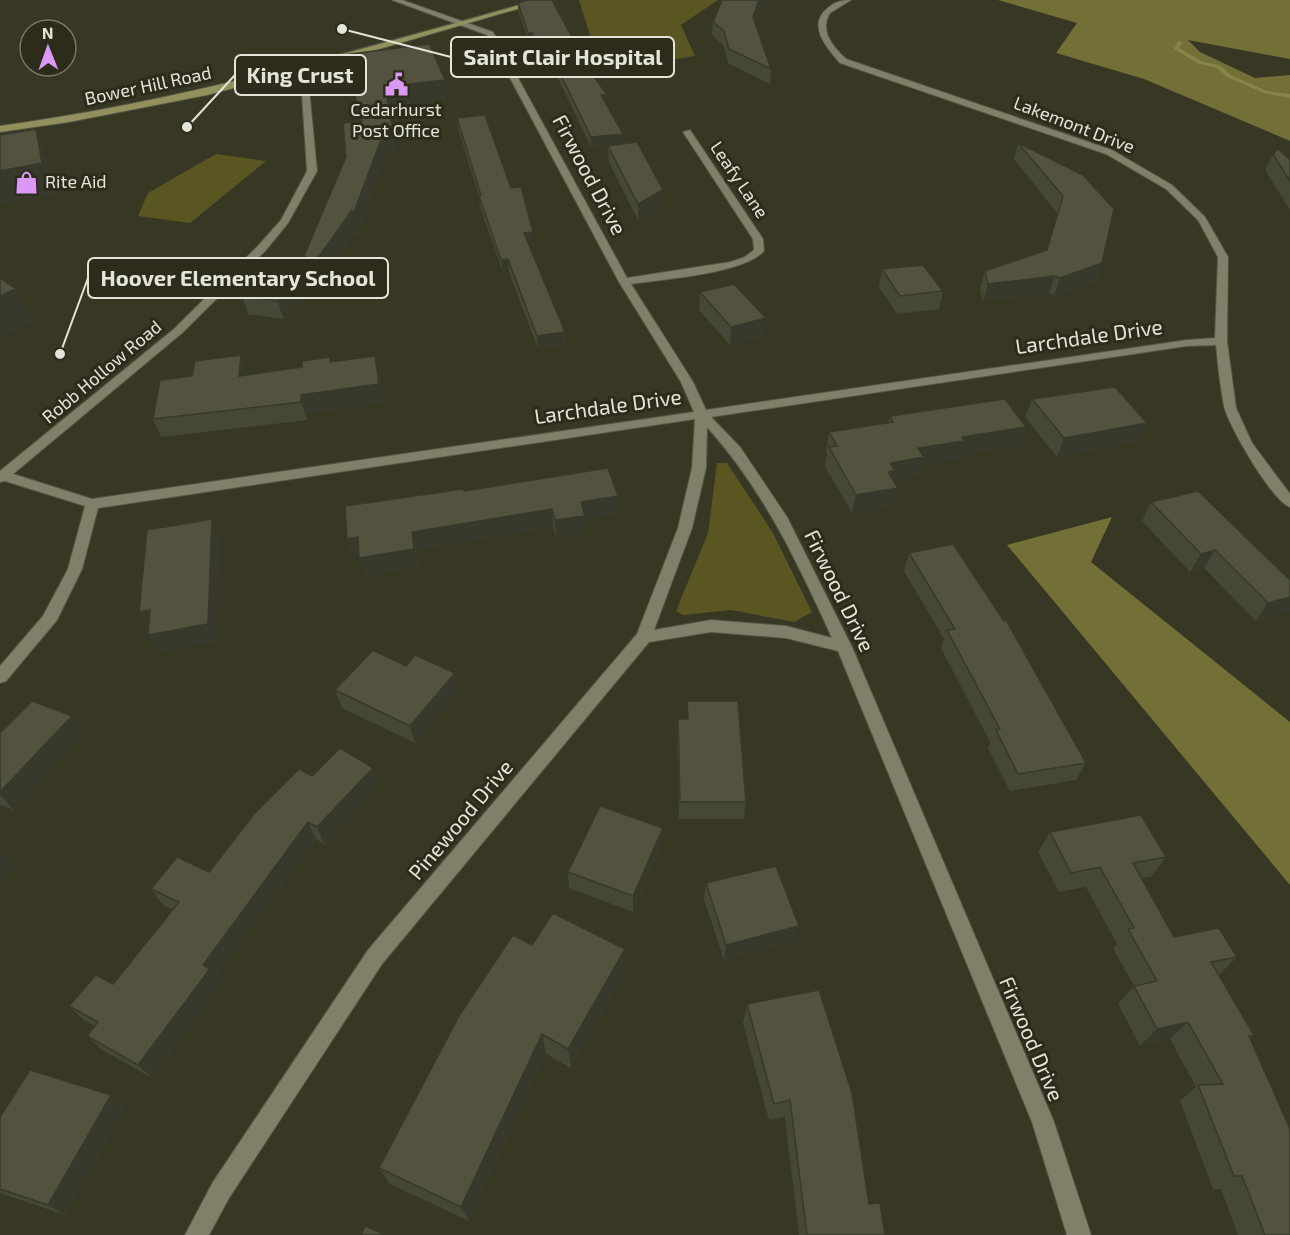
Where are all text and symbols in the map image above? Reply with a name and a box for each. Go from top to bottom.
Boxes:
north arrow [18,18,78,78]
text: N [42,23,54,42]
callout: Saint Clair Hospital [451,37,674,77]
text: Saint Clair Hospital [464,43,663,69]
callout: King Crust [235,55,366,95]
street label: Bower Hill Road [82,61,213,109]
text: King Crust [247,61,353,87]
public building icon: Cedarhurst Post Office [383,71,409,97]
street label: Lakemont Drive [1011,91,1138,157]
place label: Cedarhurst Post Office [350,98,442,141]
street label: Firwood Drive [548,110,632,239]
street label: Leafy Lane [706,137,774,222]
shop icon: Rite Aid [14,169,40,195]
place label: Rite Aid [45,170,107,192]
callout: Hoover Elementary School [88,258,388,298]
text: Hoover Elementary School [101,264,376,291]
street label: Larchdale Drive [1013,313,1164,358]
street label: Robb Hollow Road [37,315,165,427]
street label: Larchdale Drive [532,383,683,428]
street label: Firwood Drive [800,525,881,655]
street label: Pinewood Drive [402,754,517,884]
street label: Firwood Drive [995,972,1070,1104]

